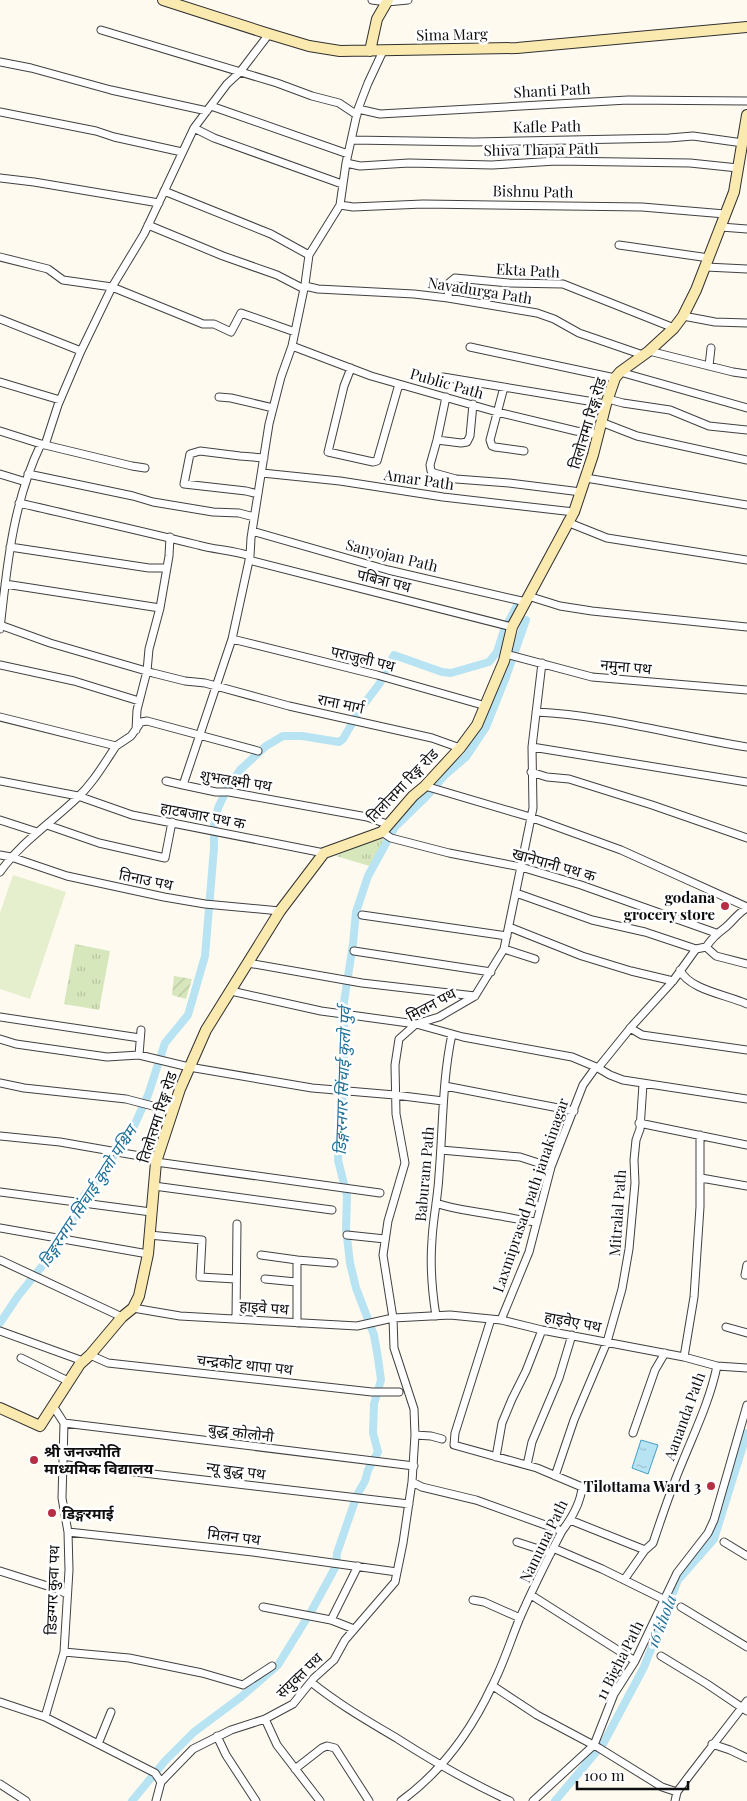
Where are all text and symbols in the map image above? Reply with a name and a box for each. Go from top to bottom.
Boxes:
street label: Sima Marg [416,23,488,45]
street label: Shanti Path [513,78,591,102]
street label: Kafle Path [513,115,581,137]
street label: Shiva Thapa Path [483,138,599,160]
street label: Bishnu Path [492,180,574,202]
street label: Ekta Path [496,258,561,282]
street label: Navadurga Path [426,272,534,308]
street label: Public Path [408,363,486,403]
street label: तिलोत्तमा रिङ्ग रोड [564,374,611,471]
street label: Amar Path [382,464,456,494]
street label: Sanyojan Path [344,534,440,576]
street label: पबित्रा पथ [355,564,413,596]
street label: पराजुली पथ [329,640,398,677]
street label: नमुना पथ [599,654,653,679]
street label: राना मार्ग [316,688,367,718]
street label: तिलोत्तमा रिङ्ग रोड [362,743,443,826]
street label: शुभलक्ष्मी पथ [199,764,274,797]
street label: हाटबजार पथ क [159,797,248,833]
street label: खानेपानी पथ क [510,843,599,886]
street label: तिनाउ पथ [117,864,175,895]
place label: godana grocery store [624,887,715,924]
marker: godana grocery store [719,900,731,912]
street label: मिलन पथ [403,982,460,1025]
water label: डिङ्गरनगर सिंचाई कुलो पुर्व [329,1003,356,1156]
street label: तिलोत्तमा रिङ्ग रोड [133,1068,181,1165]
street label: Laxmiprasad path janakinagar [487,1095,573,1295]
water label: डिङ्गरनगर सिंचाई कुलो पश्चिम [33,1119,143,1271]
street label: Baburam Path [410,1125,438,1222]
street label: Mitralal Path [604,1169,630,1257]
street label: हाइवे पथ [239,1295,290,1319]
street label: हाइवेए पथ [543,1306,604,1336]
street label: चन्द्रकोट थापा पथ [196,1349,294,1379]
street label: Aananda Path [658,1369,709,1464]
street label: बुद्ध कोलोनी [207,1418,276,1447]
place label: श्री जनज्योति माध्यमिक विद्यालय [44,1441,154,1478]
marker: श्री जनज्योति माध्यमिक विद्यालय [28,1454,40,1466]
street label: न्यू बुद्ध पथ [205,1456,267,1485]
place label: Tilottama Ward 3 [583,1476,701,1496]
marker: Tilottama Ward 3 [705,1480,717,1492]
street label: Namuna Path [514,1496,572,1586]
place label: डिङ्गरमाई [62,1503,115,1523]
marker: डिङ्गरमाई [46,1507,58,1519]
street label: मिलन पथ [206,1523,262,1549]
street label: डिङग्गर कुवा पथ [40,1544,65,1635]
water label: 16 khola [641,1591,681,1651]
street label: 11 Bigha Path [590,1617,648,1703]
street label: संयुक्त पथ [271,1648,328,1703]
scale bar [577,1758,688,1790]
text: 100 m [584,1765,625,1785]

